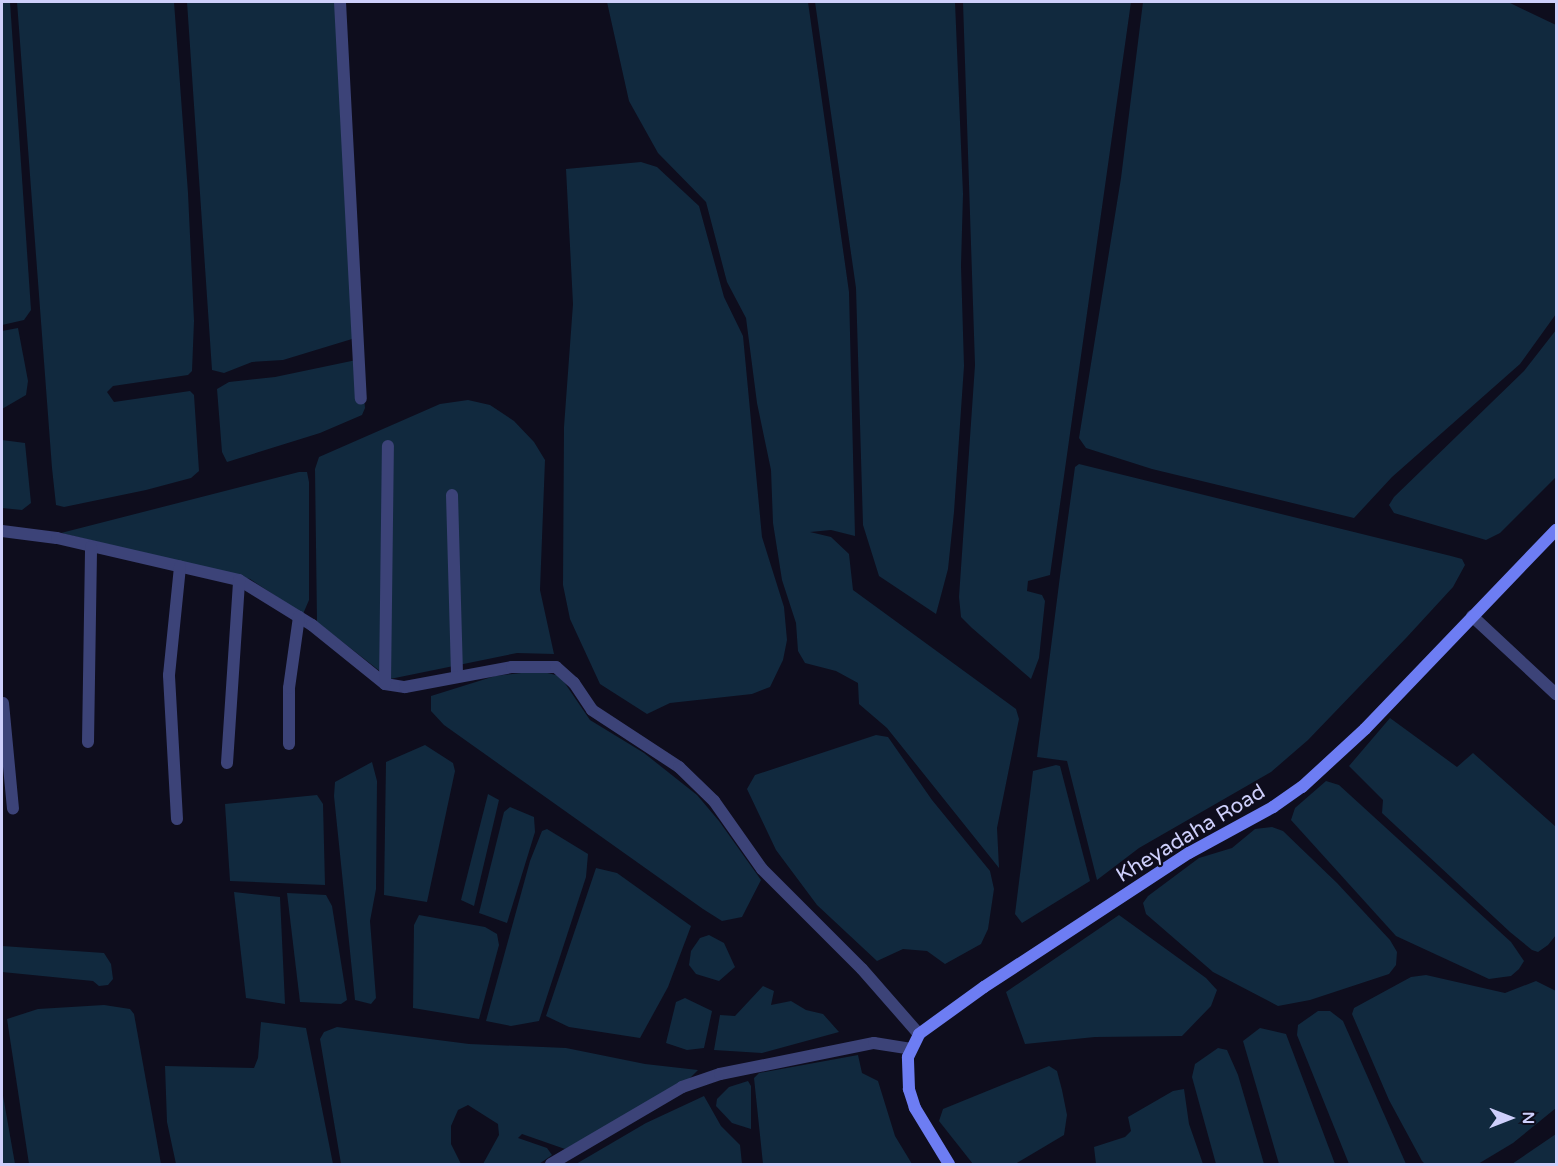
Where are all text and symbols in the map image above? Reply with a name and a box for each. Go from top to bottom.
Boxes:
street label: Kheyadaha Road [1112,780,1270,888]
north arrow [1480,1088,1540,1148]
text: N [1518,1112,1538,1124]

